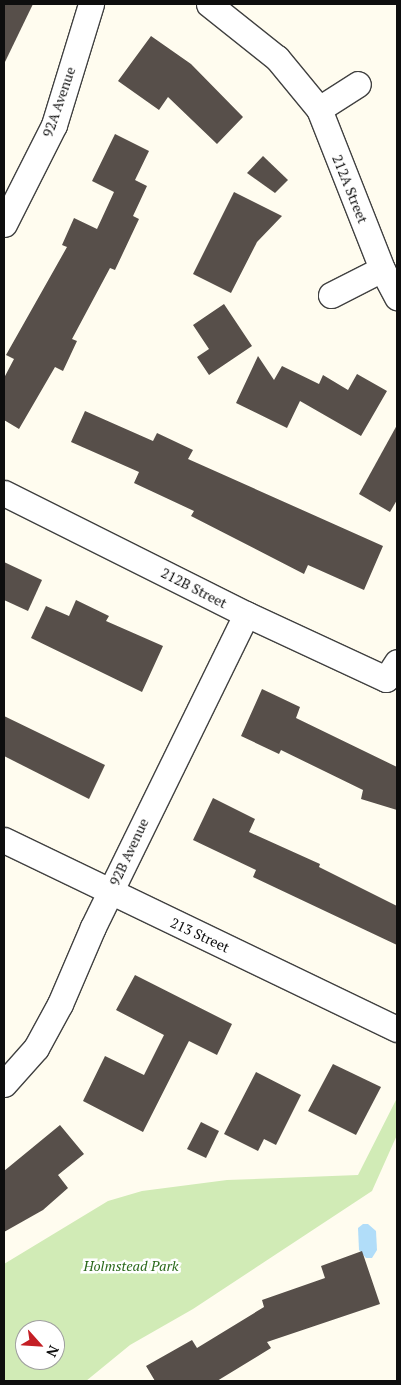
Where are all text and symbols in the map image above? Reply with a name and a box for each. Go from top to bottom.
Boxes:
street label: 92A Avenue [39,64,79,140]
street label: 212A Street [329,152,371,226]
street label: 212B Street [158,564,230,612]
street label: 92B Avenue [106,815,152,889]
street label: 213 Street [168,914,232,956]
park label: Holmstead Park [83,1258,179,1274]
north arrow [15,1320,65,1370]
text: N [42,1342,64,1360]

